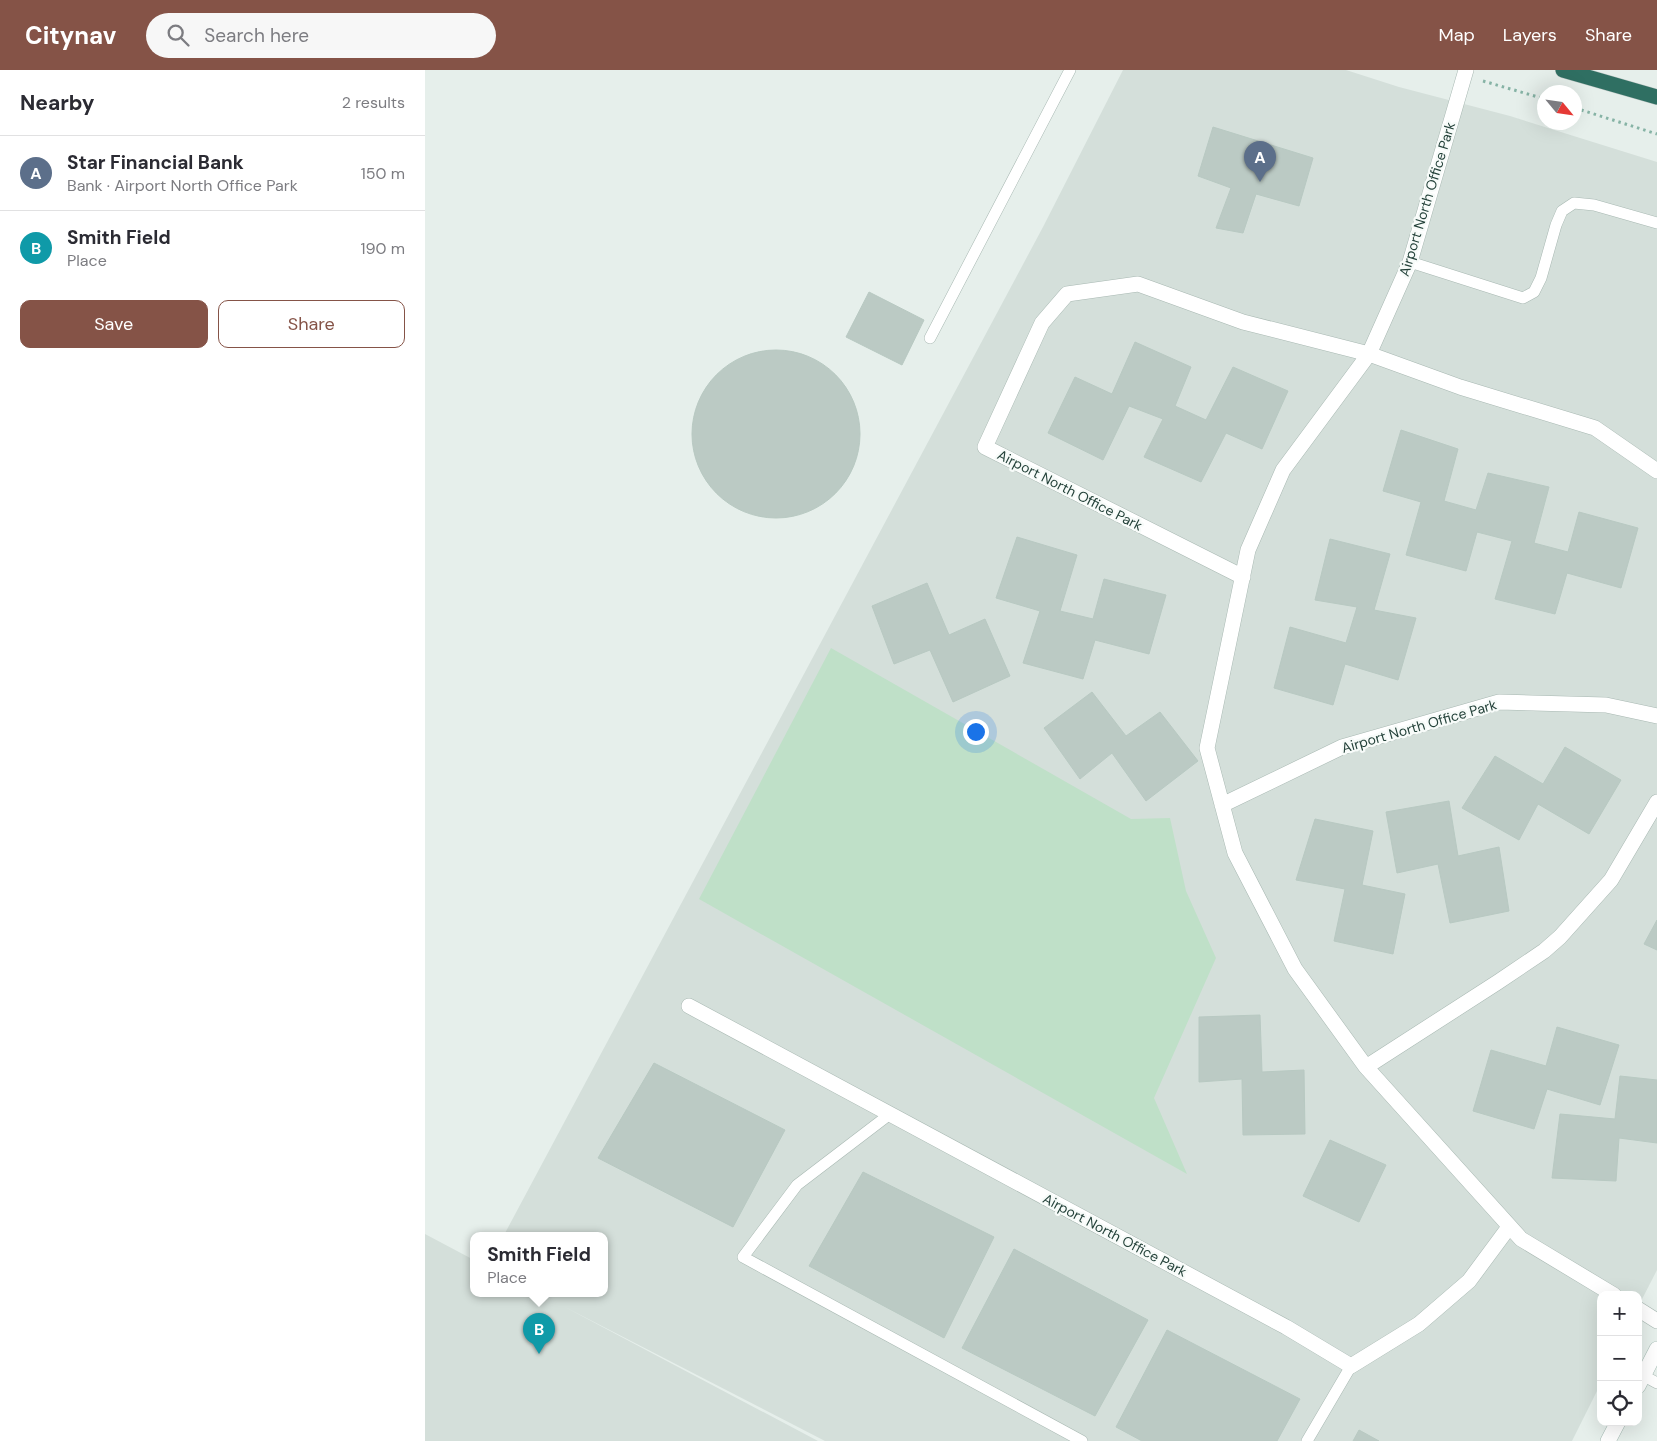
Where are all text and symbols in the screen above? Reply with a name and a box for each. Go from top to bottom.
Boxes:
search box [146,13,496,58]
text: Citynav [25,20,116,51]
icon: search [164,21,192,49]
text: Search here [204,23,309,48]
text: Map [1439,23,1475,47]
text: Layers [1503,23,1557,47]
text: Share [1585,23,1632,47]
north arrow [1537,85,1582,130]
text: Nearby [20,89,94,117]
text: 2 results [342,92,405,113]
street label: Airport North Office Park [1395,120,1459,278]
pin: A [1244,141,1276,182]
text: Star Financial Bank [67,150,244,175]
text: A [30,163,42,184]
text: 150 m [361,163,405,184]
text: Bank · Airport North Office Park [67,175,298,196]
text: Smith Field [67,225,171,250]
text: B [31,238,41,259]
text: 190 m [361,238,405,259]
text: Place [67,250,107,271]
button: Save [20,300,208,348]
button: Share [218,300,405,348]
street label: Airport North Office Park [994,446,1146,534]
street label: Airport North Office Park [1339,695,1499,757]
your location [963,719,989,745]
street label: Airport North Office Park [1040,1189,1190,1281]
popup [470,1232,608,1297]
text: Smith Field [487,1242,591,1267]
text: Place [487,1267,527,1288]
map controls [1597,1291,1642,1426]
button: + [1597,1291,1642,1336]
pin: B [523,1313,555,1354]
button: − [1597,1336,1642,1381]
button: locate [1597,1381,1642,1426]

